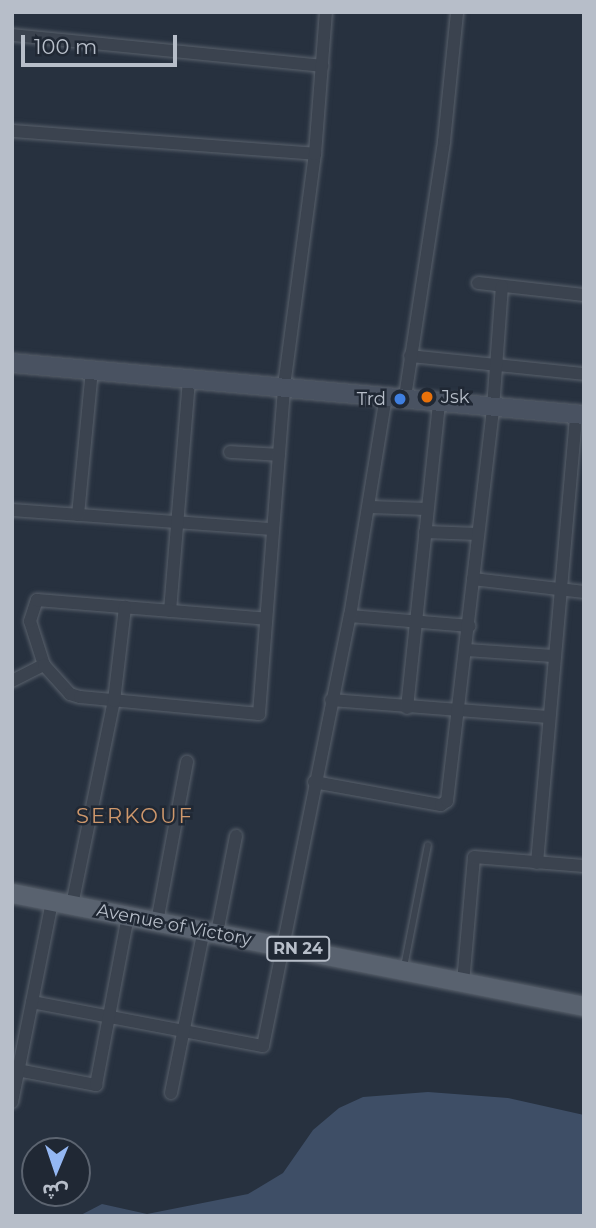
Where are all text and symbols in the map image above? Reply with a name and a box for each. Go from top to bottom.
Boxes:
scale bar [24,21,180,65]
text: 100 m [34,34,97,59]
place label: Jsk [441,386,470,408]
place label: Trd [357,388,386,410]
marker: Jsk [419,389,435,405]
marker: Trd [392,391,408,407]
district label: SERKOUF [77,803,193,829]
street label: Avenue of Victory [95,899,253,951]
road number: RN 24 [265,937,331,962]
north arrow [21,1137,91,1207]
text: ش [42,1180,69,1203]

